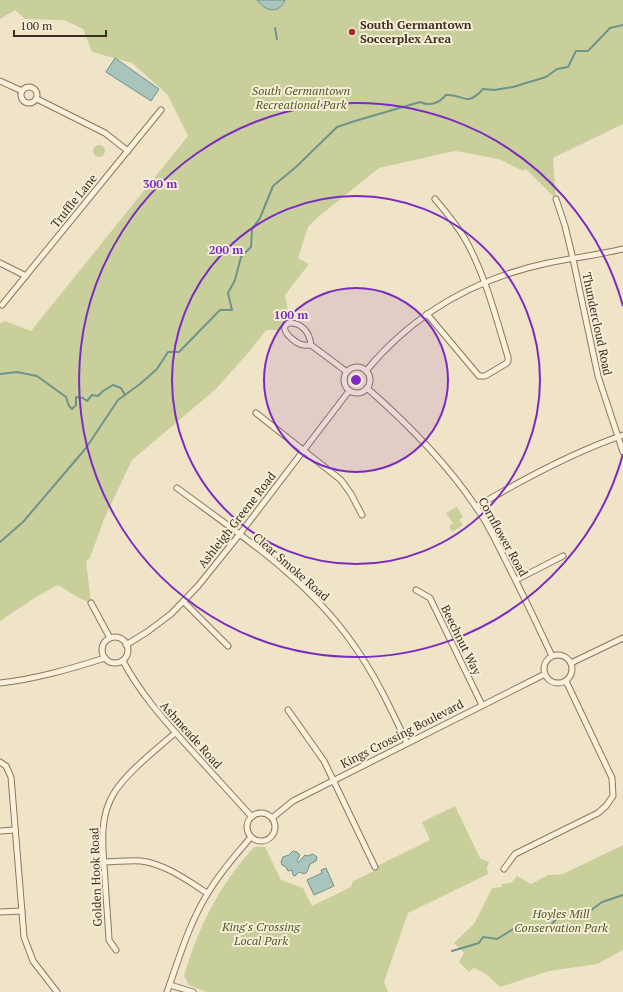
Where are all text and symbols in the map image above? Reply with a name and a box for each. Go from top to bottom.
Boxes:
scale bar [14,12,106,38]
place label: South Germantown Soccerplex Area [360,17,472,46]
text: 100 m [20,18,53,33]
marker: South Germantown Soccerplex Area [347,27,357,37]
park label: South Germantown Recreational Park [252,83,350,112]
street label: Truffle Lane [47,171,100,231]
text: 300 m [143,176,177,191]
text: 200 m [209,242,243,257]
street label: Thundercloud Road [579,271,616,377]
text: 100 m [274,307,308,322]
centre of rings [349,373,363,387]
street label: Ashleigh Greene Road [194,468,279,571]
street label: Cornflower Road [475,494,532,579]
street label: Clear Smoke Road [250,529,333,604]
street label: Beechnut Way [438,602,485,678]
street label: Kings Crossing Boulevard [338,696,466,771]
street label: Ashmeade Road [157,698,226,772]
street label: Golden Hook Road [86,827,105,927]
park label: Hoyles Mill Conservation Park [514,906,608,935]
park label: King's Crossing Local Park [221,919,301,948]

